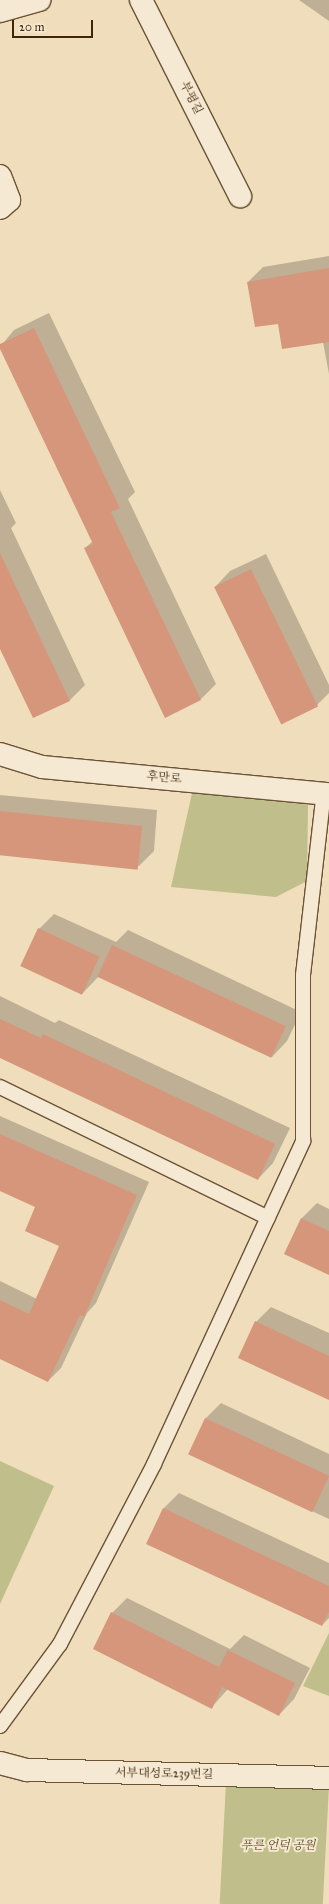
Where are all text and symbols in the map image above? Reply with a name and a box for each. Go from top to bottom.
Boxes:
scale bar [14,12,95,38]
text: 20 m [19,20,45,34]
street label: 부평길 [177,79,205,117]
street label: 후만로 [146,769,182,787]
street label: 서부대성로239번길 [115,1766,213,1782]
park label: 푸른 언덕 공원 [241,1839,315,1853]

